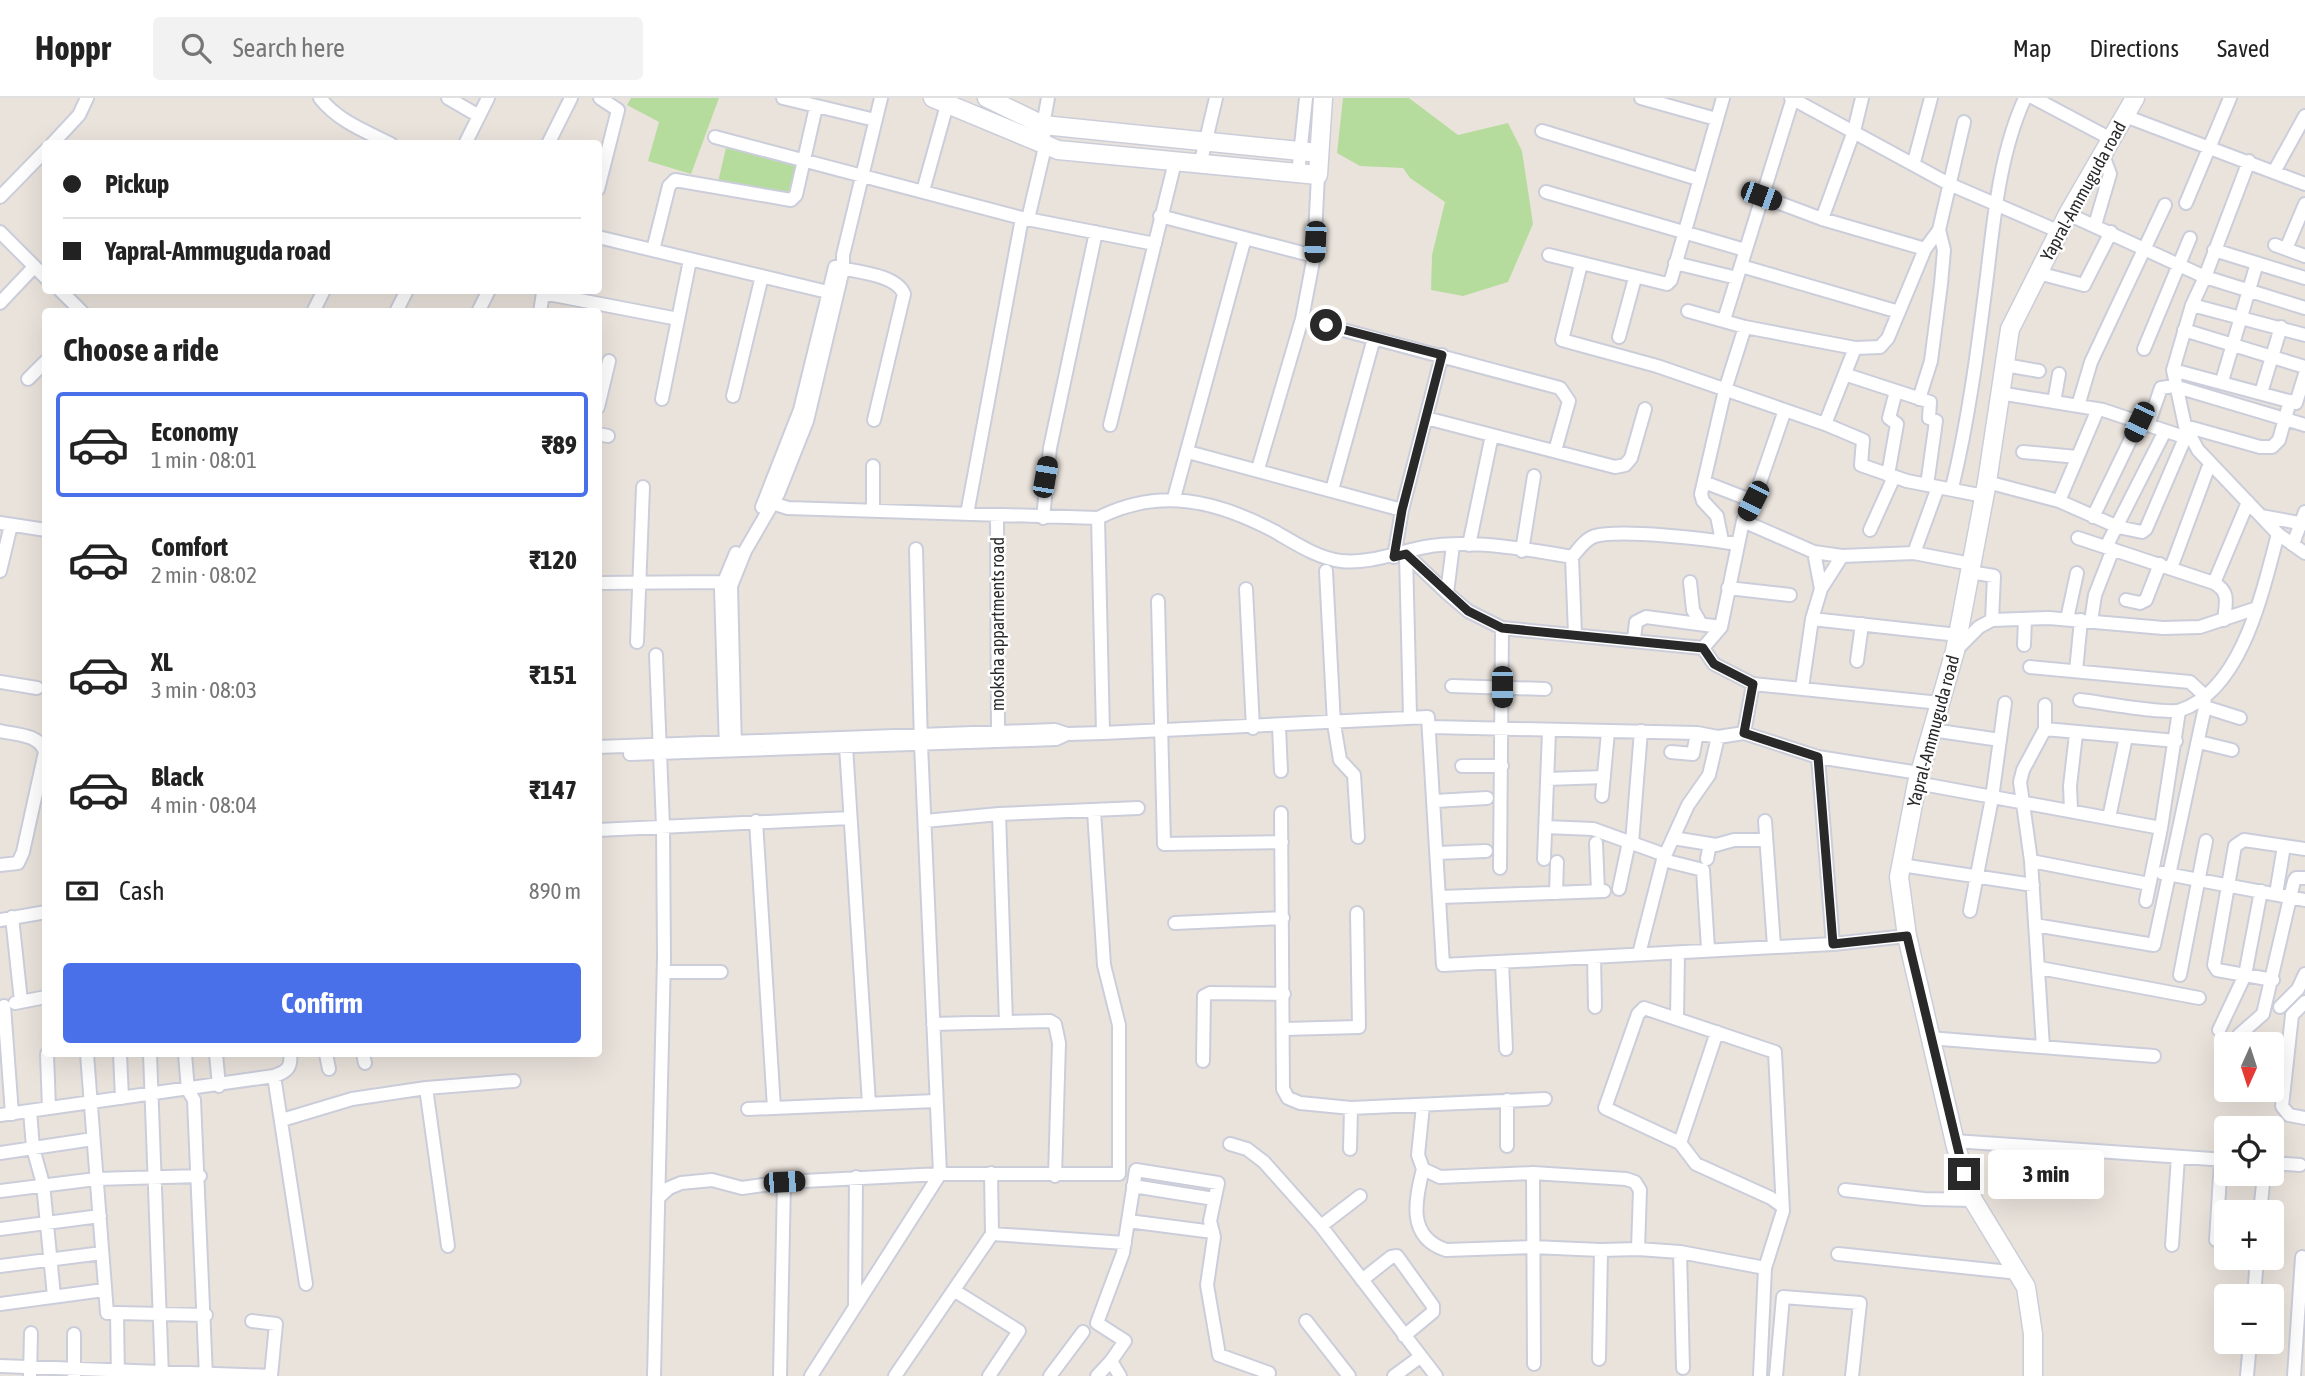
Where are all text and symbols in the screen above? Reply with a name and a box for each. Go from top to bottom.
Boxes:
search box [153,17,643,80]
text: Hoppr [35,29,111,67]
icon: search [177,29,215,67]
text: Search here [233,33,345,63]
text: Map [2013,35,2051,62]
text: Directions [2089,35,2179,62]
text: Saved [2217,35,2270,62]
street label: Yapral-Ammuguda road [2036,118,2130,264]
text: Pickup [105,169,169,199]
car [1738,179,1785,213]
car [1304,220,1327,264]
text: Yapral-Ammuguda road [105,236,331,266]
route start [1310,309,1342,341]
text: Choose a ride [63,331,219,368]
car [2121,399,2158,445]
icon: car [67,413,130,476]
text: Economy [151,417,238,447]
text: ₹89 [541,430,577,460]
text: 1 min · 08:01 [151,447,257,473]
car [1032,454,1059,500]
car [1735,478,1772,524]
icon: car [67,528,130,591]
text: Comfort [151,532,228,562]
street label: moksha appartments road [987,537,1008,711]
text: ₹120 [529,545,577,575]
text: 2 min · 08:02 [151,562,257,588]
icon: car [67,643,130,706]
text: XL [151,647,173,677]
street label: Yapral-Ammuguda road [1903,653,1963,809]
text: ₹151 [529,660,577,690]
car [1492,666,1513,708]
text: 3 min · 08:03 [151,677,257,703]
icon: car [67,758,130,821]
text: Black [151,762,203,792]
text: ₹147 [529,775,577,805]
text: 4 min · 08:04 [151,792,257,818]
icon: cash [63,872,101,910]
text: Cash [119,876,165,906]
text: 890 m [529,878,581,904]
button: Confirm [63,963,581,1043]
north arrow [2214,1032,2284,1102]
map controls [2214,1032,2284,1354]
button: locate [2214,1116,2284,1186]
callout: 3 min [1988,1150,2104,1198]
route end [1948,1158,1980,1190]
text: 3 min [2023,1161,2069,1187]
car [763,1170,806,1194]
button: + [2214,1200,2284,1270]
button: − [2214,1284,2284,1354]

